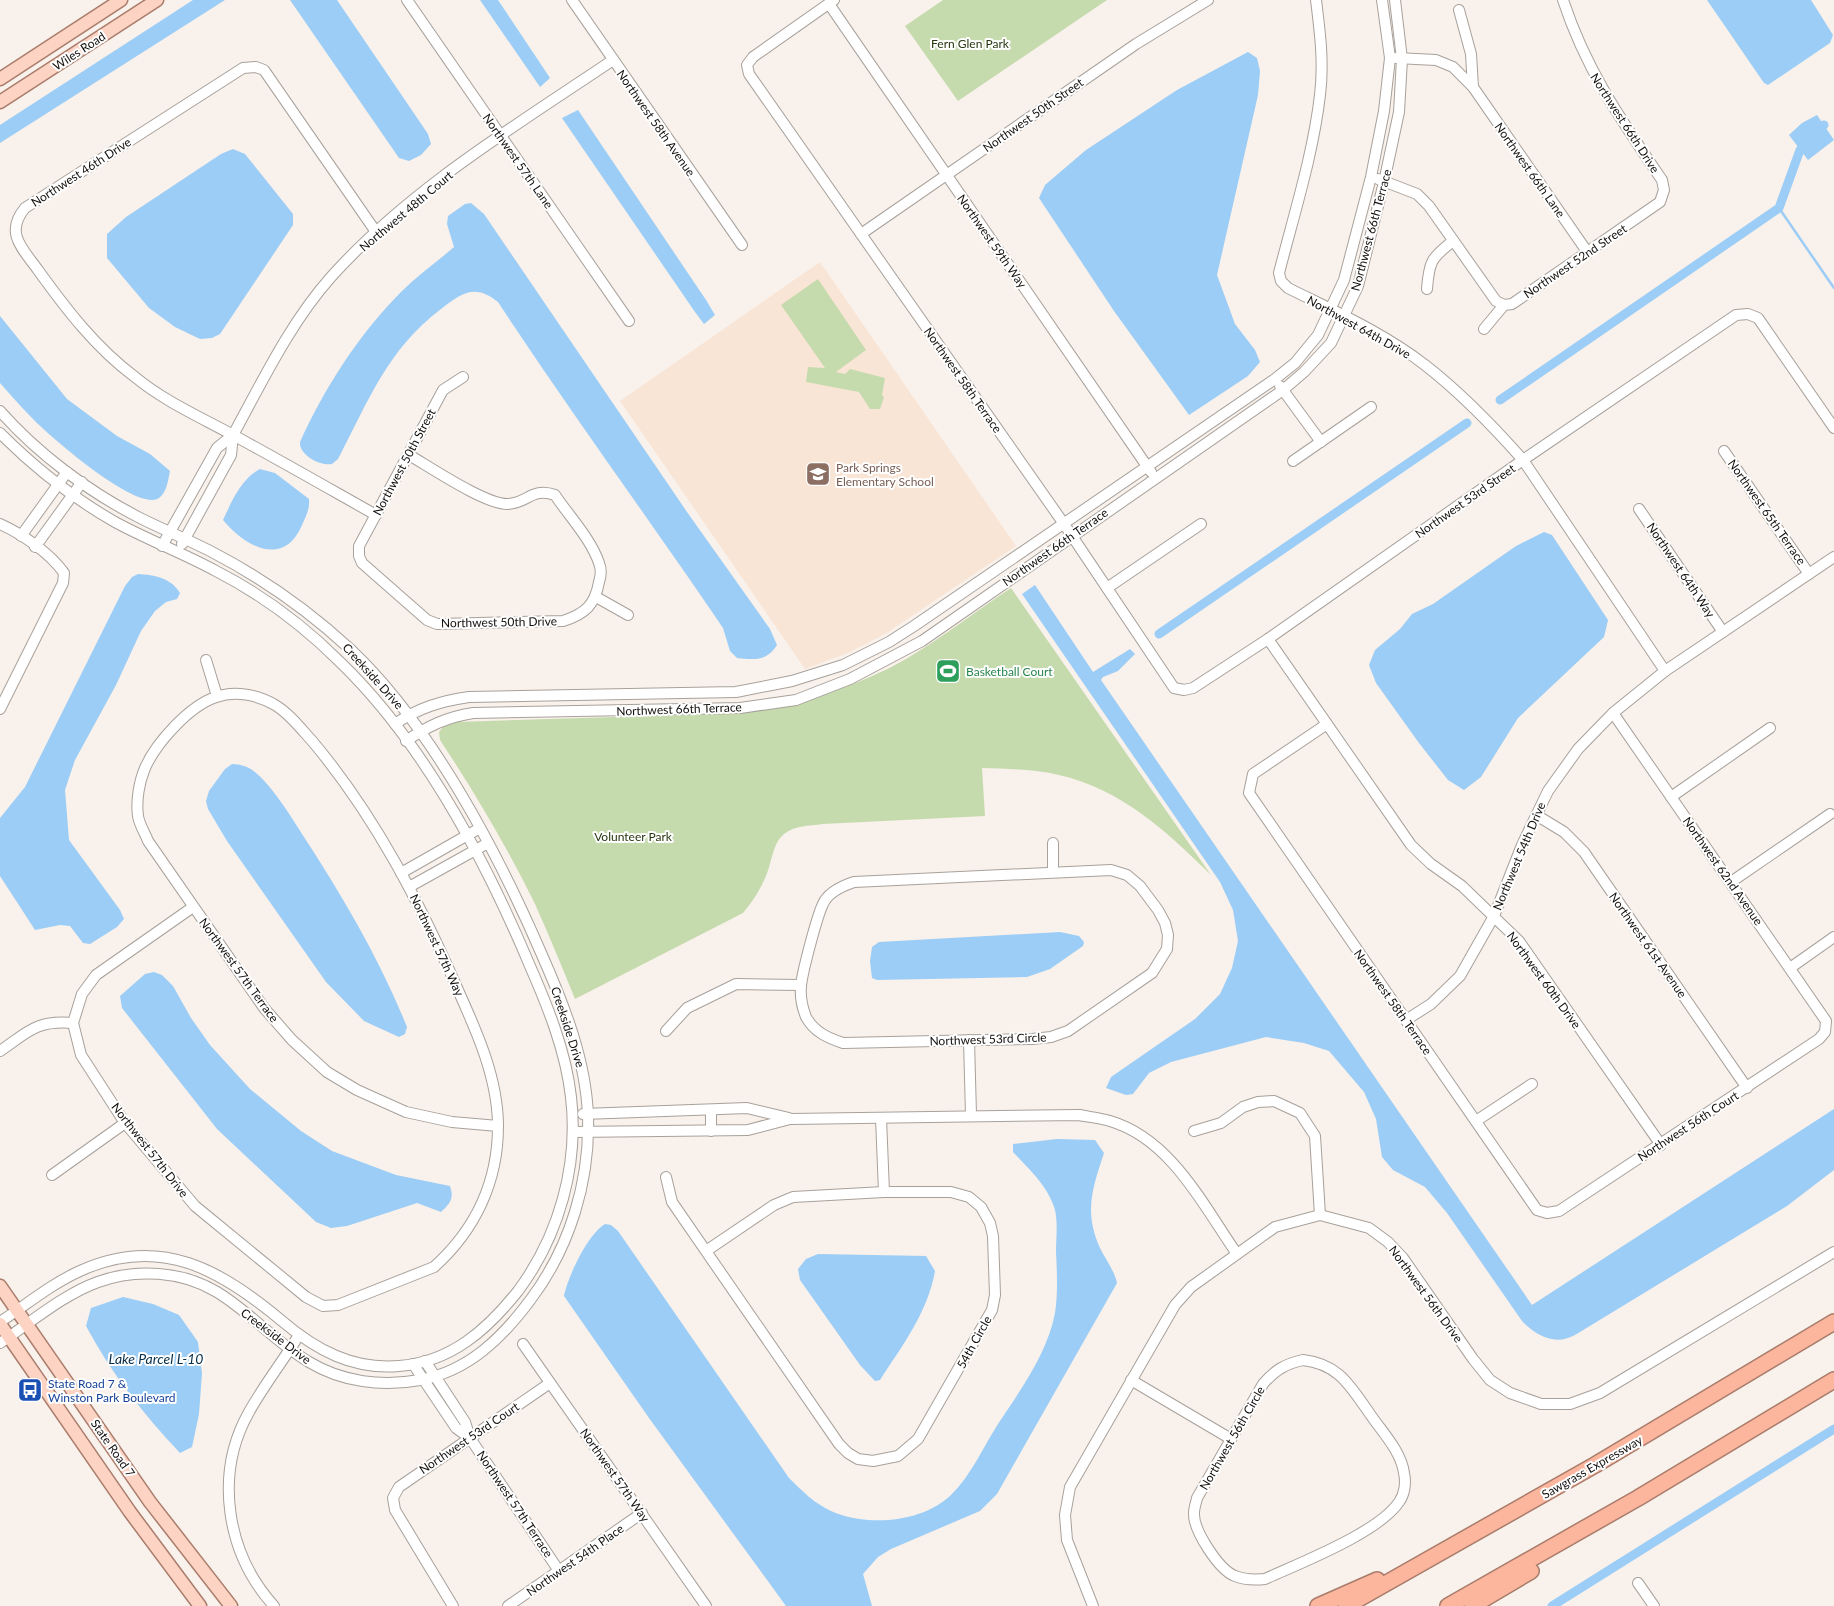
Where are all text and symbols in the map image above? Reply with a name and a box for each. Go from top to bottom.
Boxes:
street label: Wiles Road [50,29,108,73]
park label: Fern Glen Park [931,36,1010,51]
street label: Northwest 58th Avenue [614,67,698,179]
street label: Northwest 66th Drive [1587,70,1663,176]
street label: Northwest 50th Street [980,74,1087,155]
street label: Northwest 57th Lane [480,111,556,211]
street label: Northwest 66th Lane [1492,120,1568,220]
street label: Northwest 46th Drive [28,134,134,210]
street label: Northwest 48th Court [356,167,456,254]
street label: Northwest 66th Terrace [1348,167,1394,293]
street label: Northwest 59th Way [954,191,1030,291]
street label: Northwest 52nd Street [1520,220,1630,301]
street label: Northwest 64th Drive [1305,292,1413,362]
street label: Northwest 58th Terrace [921,324,1005,436]
street label: Northwest 50th Street [369,405,439,518]
street label: Northwest 65th Terrace [1725,456,1809,568]
place label: Park Springs Elementary School [836,460,934,489]
street label: Northwest 53rd Street [1412,460,1519,541]
school or university icon: Park Springs Elementary School [805,461,831,487]
street label: Northwest 66th Terrace [999,505,1111,589]
street label: Northwest 64th Way [1644,520,1719,621]
street label: Northwest 50th Drive [441,613,557,631]
street label: Creekside Drive [339,640,407,712]
sports icon: Basketball Court [935,658,961,684]
place label: Basketball Court [966,664,1053,679]
street label: Northwest 66th Terrace [616,699,742,719]
street label: Northwest 54th Drive [1489,800,1549,912]
street label: Northwest 62nd Avenue [1680,814,1766,928]
park label: Volunteer Park [594,829,673,844]
street label: Northwest 61st Avenue [1606,889,1690,1001]
street label: Northwest 57th Way [407,892,468,999]
street label: Northwest 57th Terrace [196,915,282,1025]
street label: Northwest 60th Drive [1504,929,1584,1031]
street label: Northwest 58th Terrace [1351,946,1435,1058]
street label: Creekside Drive [548,985,588,1069]
street label: Northwest 53rd Circle [929,1029,1047,1049]
street label: Northwest 56th Court [1635,1087,1742,1164]
street label: Northwest 57th Drive [108,1100,192,1200]
street label: Northwest 56th Drive [1386,1243,1466,1345]
street label: Creekside Drive [238,1305,314,1367]
street label: 54th Circle [953,1313,995,1371]
water label: Lake Parcel L-10 [109,1350,203,1367]
place label: State Road 7 & Winston Park Boulevard [48,1376,176,1405]
bus stop icon: State Road 7 & Winston Park Boulevard [17,1377,43,1403]
street label: Northwest 56th Circle [1196,1383,1268,1493]
street label: Northwest 53rd Court [416,1399,522,1477]
street label: State Road 7 [88,1416,138,1480]
street label: Northwest 57th Way [577,1425,653,1525]
street label: Sawgrass Expressway [1539,1432,1646,1502]
street label: Northwest 57th Terrace [474,1448,556,1560]
street label: Northwest 54th Place [523,1521,627,1599]

